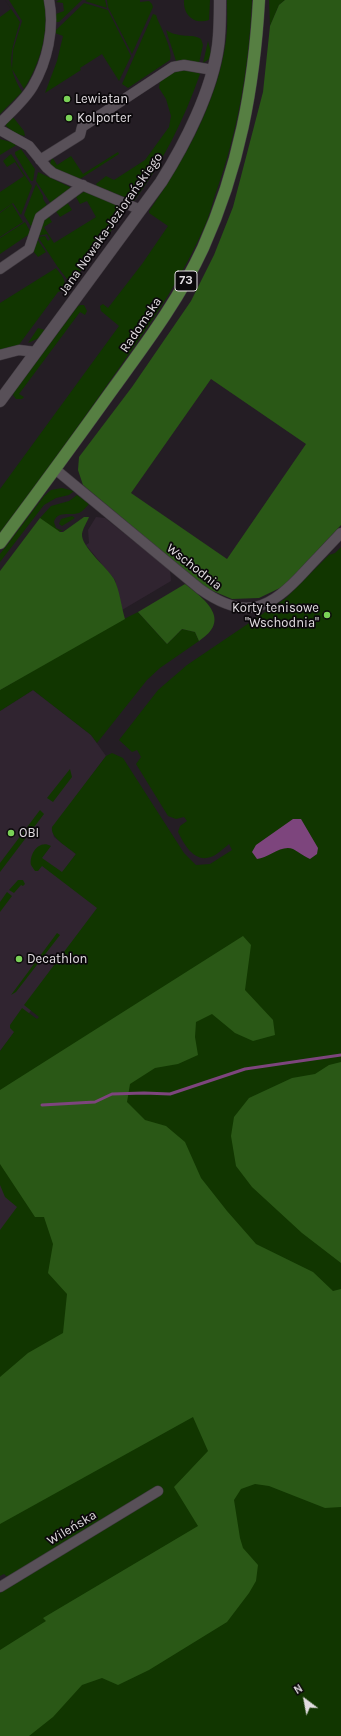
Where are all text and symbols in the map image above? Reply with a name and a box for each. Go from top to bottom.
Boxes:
place label: Lewiatan [75,91,128,107]
marker: Lewiatan [62,94,72,104]
place label: Kolporter [77,110,131,126]
marker: Kolporter [64,113,74,123]
street label: Jana Nowaka-Jeziorańskiego [56,150,166,298]
road number: 73 [175,271,197,291]
street label: Radomska [117,294,165,356]
street label: Wschodnia [163,540,225,594]
place label: Korty tenisowe "Wschodnia" [232,600,319,631]
marker: Korty tenisowe "Wschodnia" [322,610,332,620]
place label: OBI [19,825,39,841]
marker: OBI [6,828,16,838]
place label: Decathlon [27,951,87,967]
marker: Decathlon [14,954,24,964]
street label: Wileńska [44,1507,100,1549]
north arrow [285,1680,325,1720]
text: N [292,1682,305,1697]

